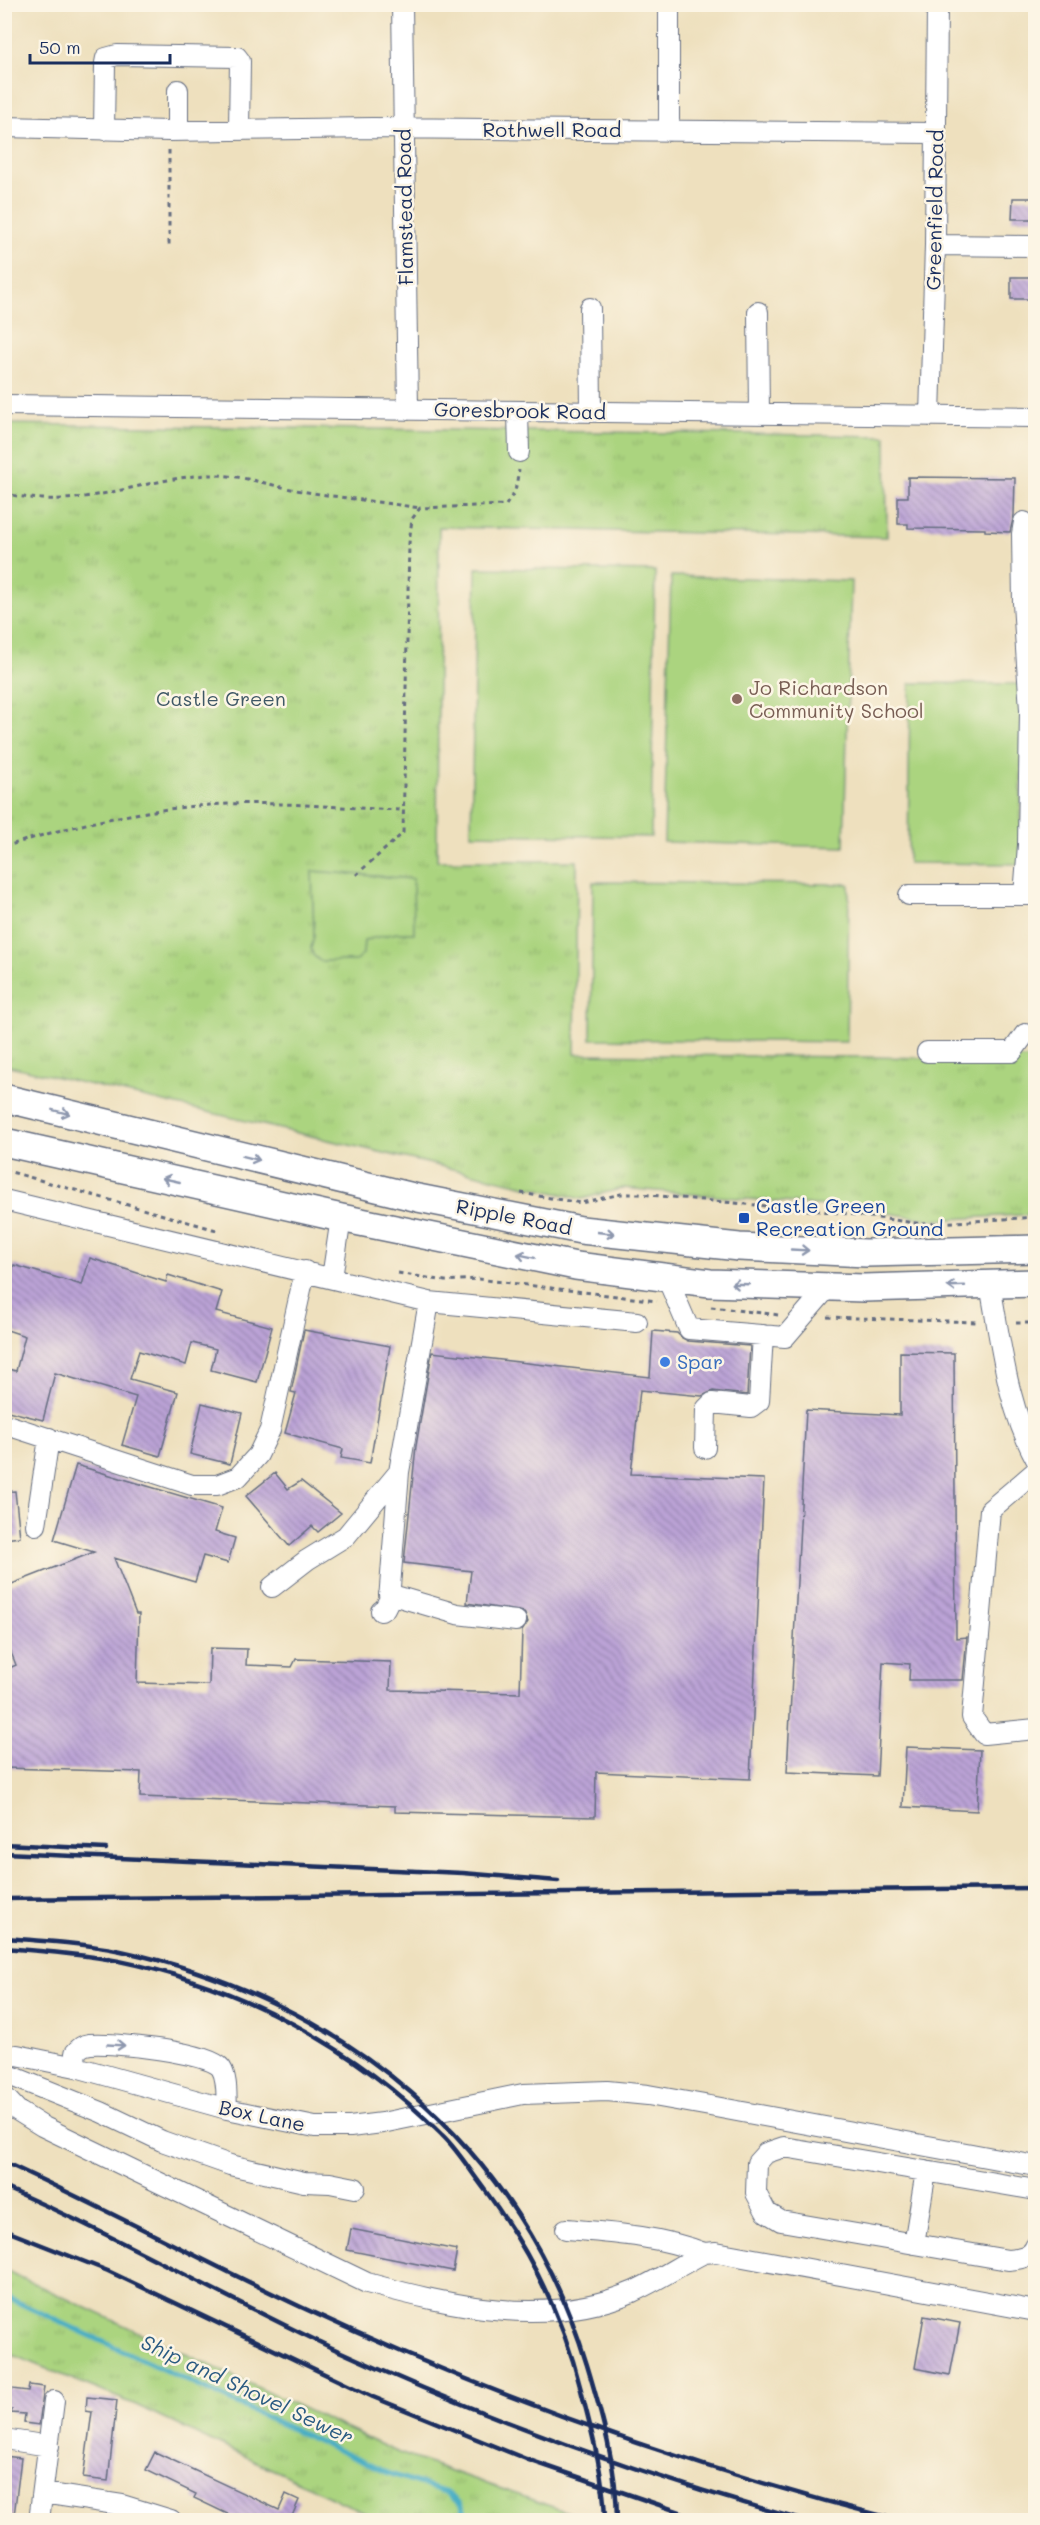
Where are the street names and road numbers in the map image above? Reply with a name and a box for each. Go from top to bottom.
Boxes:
street label: Rothwell Road [483,116,621,142]
street label: Flamstead Road [390,128,418,286]
street label: Greenfield Road [920,129,948,291]
street label: Goresbrook Road [434,395,606,425]
street label: Ripple Road [454,1192,574,1240]
street label: Box Lane [217,2093,308,2137]

